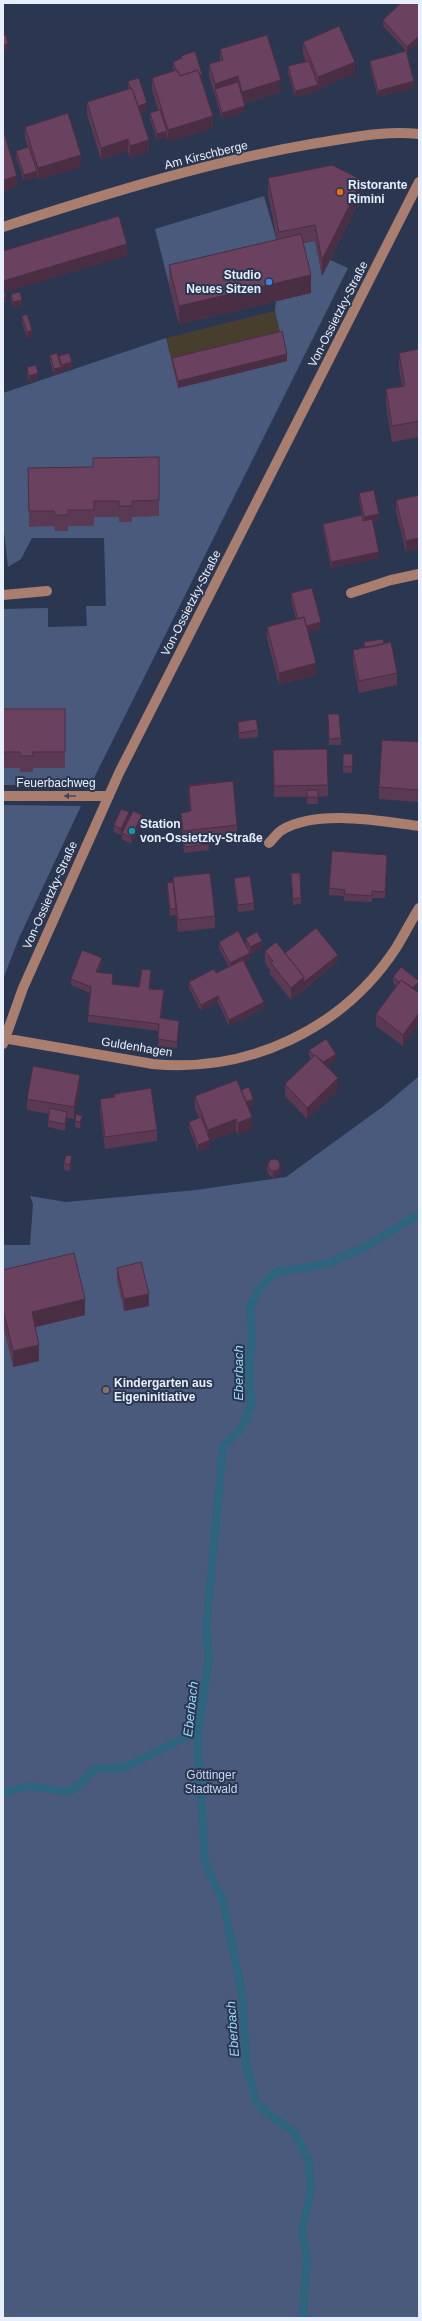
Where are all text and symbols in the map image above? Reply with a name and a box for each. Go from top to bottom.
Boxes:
street label: Am Kirschberge [163,138,249,172]
place label: Ristorante Rimini [348,178,408,206]
marker: Ristorante Rimini [335,187,345,197]
street label: Von-Ossietzky-Straße [305,259,371,369]
place label: Studio Neues Sitzen [186,268,261,296]
marker: Studio Neues Sitzen [264,277,274,287]
street label: Von-Ossietzky-Straße [158,548,224,658]
street label: Feuerbachweg [16,776,96,790]
one-way arrow [63,793,76,799]
place label: Station von-Ossietzky-Straße [140,817,263,845]
marker: Station von-Ossietzky-Straße [127,826,137,836]
street label: Von-Ossietzky-Straße [20,839,80,951]
street label: Guldenhagen [100,1034,174,1060]
water label: Eberbach [231,1345,246,1401]
place label: Kindergarten aus Eigeninitiative [114,1376,213,1404]
marker: Kindergarten aus Eigeninitiative [101,1385,111,1395]
water label: Eberbach [180,1681,201,1738]
park label: Göttinger Stadtwald [185,1768,237,1796]
water label: Eberbach [223,2001,242,2057]

